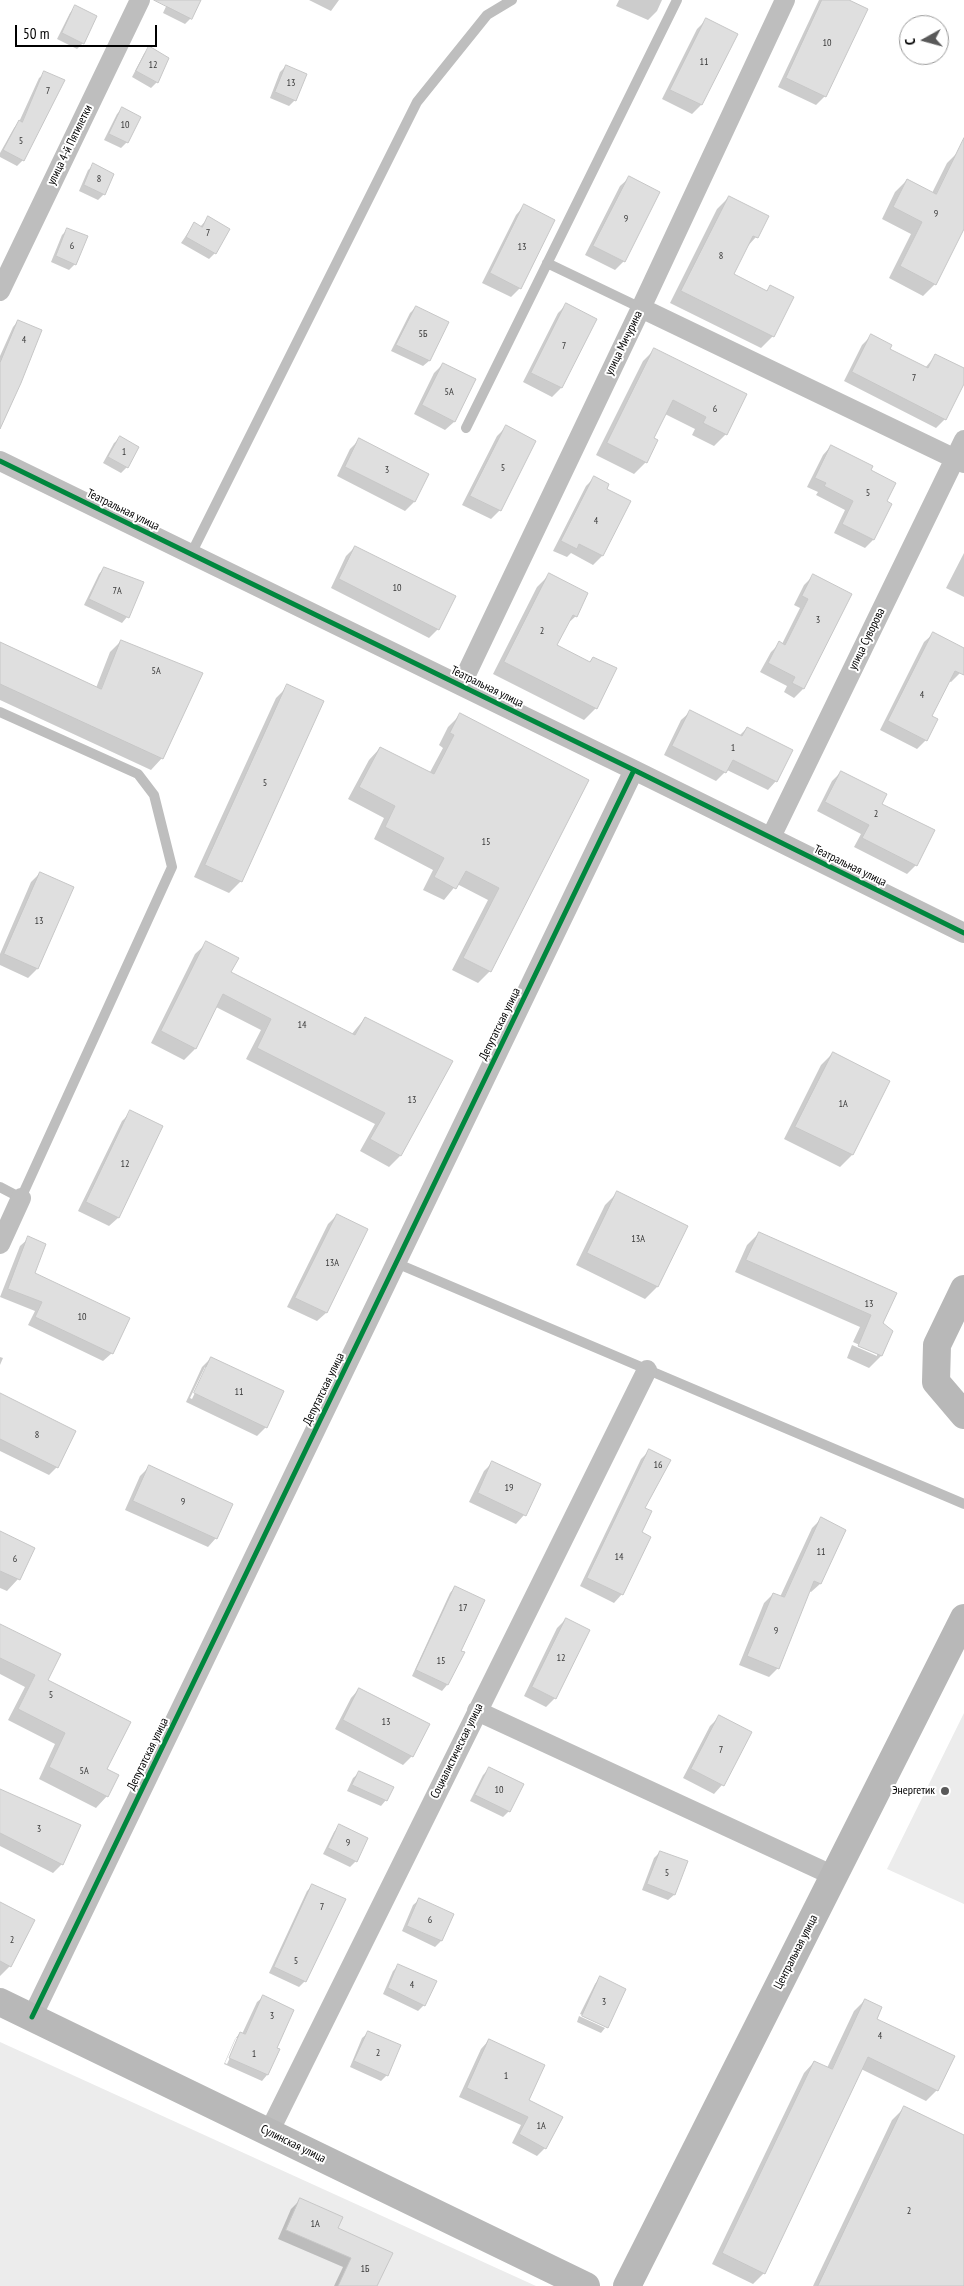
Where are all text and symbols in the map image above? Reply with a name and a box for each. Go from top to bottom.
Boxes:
scale bar [18,15,160,47]
north arrow [899,15,949,65]
text: 50 m [23,24,49,43]
house number: 10 [823,37,831,49]
text: С [901,37,919,46]
house number: 11 [700,56,708,68]
house number: 12 [149,59,157,71]
house number: 13 [287,77,295,89]
house number: 7 [46,85,50,97]
street label: улица 4-й Пятилетки [44,103,96,187]
house number: 10 [121,119,129,131]
house number: 5 [19,135,23,147]
house number: 8 [97,173,101,185]
house number: 9 [934,208,938,220]
house number: 9 [624,213,628,225]
house number: 7 [206,227,210,239]
house number: 6 [70,240,74,252]
house number: 13 [518,241,526,253]
house number: 8 [719,250,723,262]
street label: улица Мичурина [602,308,646,378]
house number: 5Б [419,328,427,340]
house number: 4 [22,334,26,346]
house number: 7 [562,340,566,352]
house number: 7 [912,372,916,384]
house number: 5А [444,386,454,398]
house number: 6 [713,403,717,415]
house number: 1 [122,446,126,458]
house number: 5 [501,462,505,474]
house number: 3 [385,464,389,476]
street label: Театральная улица [84,486,162,534]
house number: 5 [866,487,870,499]
house number: 4 [594,515,598,527]
house number: 10 [393,582,401,594]
house number: 7А [112,585,122,597]
street label: улица Суворова [846,606,888,672]
house number: 3 [816,614,820,626]
house number: 2 [540,625,544,637]
street label: Театральная улица [448,663,526,711]
house number: 5А [151,665,161,677]
house number: 4 [920,689,924,701]
house number: 1 [731,742,735,754]
house number: 5 [263,777,267,789]
house number: 2 [874,808,878,820]
house number: 15 [482,836,490,848]
street label: Театральная улица [811,842,889,890]
house number: 13 [35,915,43,927]
street label: Депутатская улица [476,985,524,1063]
house number: 14 [298,1019,306,1031]
house number: 13 [408,1094,416,1106]
house number: 1А [838,1098,848,1110]
house number: 12 [121,1158,129,1170]
house number: 13А [631,1233,645,1245]
house number: 13А [325,1257,339,1269]
house number: 13 [865,1298,873,1310]
house number: 10 [78,1311,86,1323]
street label: Депутатская улица [300,1350,348,1428]
house number: 11 [235,1386,243,1398]
house number: 8 [35,1429,39,1441]
house number: 16 [654,1459,662,1471]
house number: 19 [505,1482,513,1494]
house number: 9 [181,1496,185,1508]
house number: 11 [817,1546,825,1558]
house number: 14 [615,1551,623,1563]
house number: 6 [13,1553,17,1565]
house number: 17 [459,1602,467,1614]
house number: 9 [774,1625,778,1637]
house number: 12 [557,1652,565,1664]
house number: 15 [437,1655,445,1667]
house number: 5 [49,1689,53,1701]
street label: Социалистическая улица [428,1701,486,1801]
street label: Депутатская улица [124,1715,172,1793]
house number: 13 [382,1716,390,1728]
house number: 7 [719,1744,723,1756]
house number: 5А [79,1765,89,1777]
house number: 10 [495,1784,503,1796]
place label: Энергетик [892,1784,935,1798]
marker: Энергетик [939,1785,951,1797]
house number: 3 [37,1823,41,1835]
house number: 9 [346,1837,350,1849]
house number: 5 [665,1867,669,1879]
house number: 7 [320,1901,324,1913]
street label: Центральная улица [771,1912,821,1992]
house number: 6 [428,1914,432,1926]
house number: 2 [10,1934,14,1946]
house number: 5 [294,1955,298,1967]
house number: 4 [410,1979,414,1991]
house number: 3 [602,1996,606,2008]
house number: 3 [270,2010,274,2022]
house number: 4 [878,2030,882,2042]
house number: 2 [376,2047,380,2059]
house number: 1 [252,2048,256,2060]
house number: 1 [504,2070,508,2082]
house number: 1А [536,2120,546,2132]
street label: Сулинская улица [258,2122,328,2166]
house number: 2 [907,2205,911,2217]
house number: 1А [310,2218,320,2230]
house number: 1Б [361,2263,369,2275]

